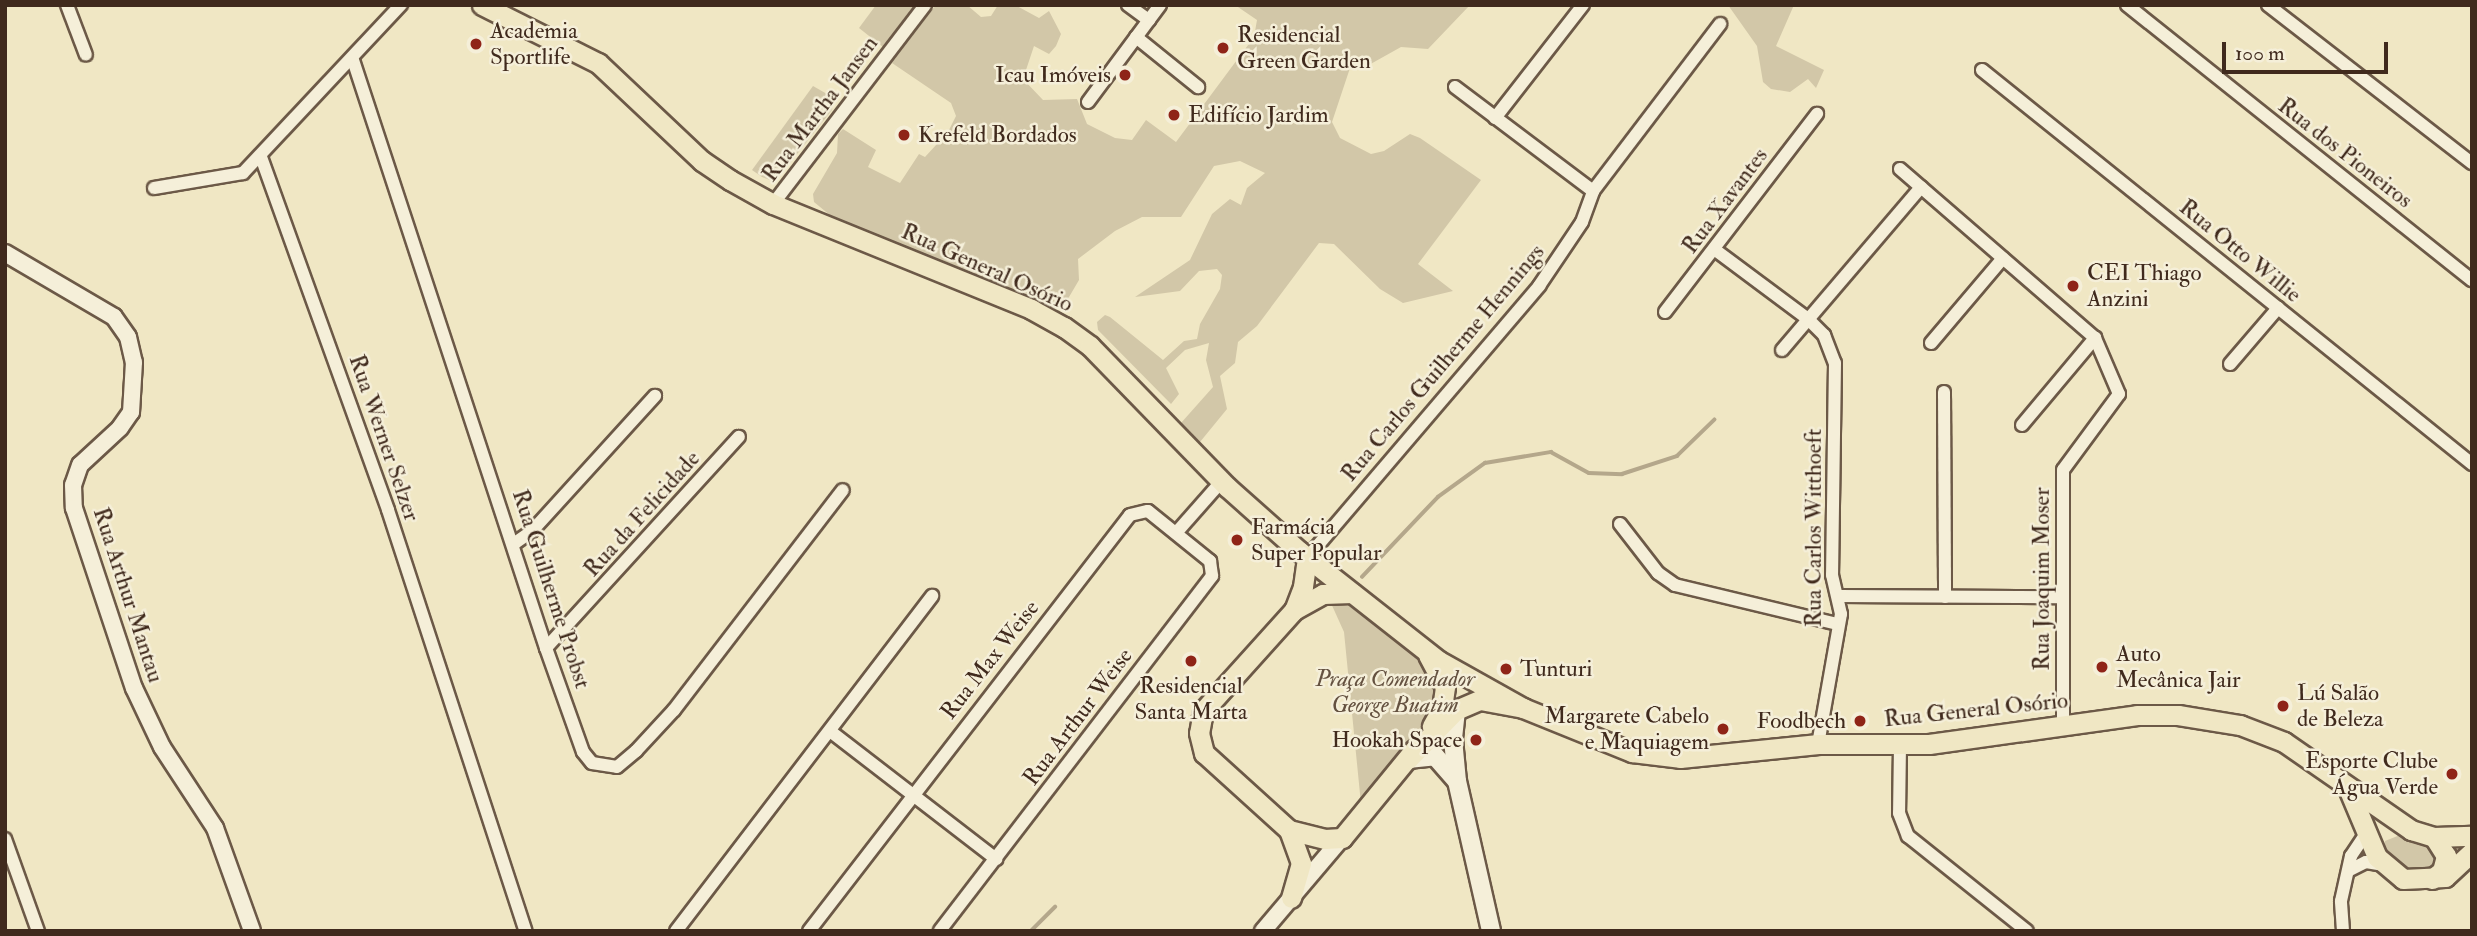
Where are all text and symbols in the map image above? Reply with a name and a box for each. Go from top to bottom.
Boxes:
place label: Academia Sportlife [490,17,578,71]
place label: Residencial Green Garden [1237,21,1371,75]
scale bar [2225,28,2391,72]
street label: Rua Martha Jansen [756,30,884,188]
marker: Academia Sportlife [468,36,484,52]
marker: Residencial Green Garden [1215,40,1231,56]
text: 100 m [2235,40,2285,67]
place label: Icau Imóveis [995,61,1111,89]
marker: Icau Imóveis [1117,67,1133,83]
street label: Rua dos Pioneiros [2272,92,2418,214]
place label: Edifício Jardim [1188,101,1329,129]
marker: Edifício Jardim [1166,107,1182,123]
place label: Krefeld Bordados [918,121,1077,149]
marker: Krefeld Bordados [896,127,912,143]
street label: Rua Xavantes [1676,143,1774,259]
street label: Rua Otto Willie [2173,193,2307,309]
street label: Rua General Osório [897,218,1077,318]
street label: Rua Carlos Guilherme Hennings [1336,239,1550,487]
place label: CEI Thiago Anzini [2087,259,2202,313]
marker: CEI Thiago Anzini [2065,278,2081,294]
street label: Rua Werner Selzer [343,351,425,525]
street label: Rua Carlos Witthoeft [1800,429,1828,627]
street label: Rua da Felicidade [578,445,706,583]
street label: Rua Guilherme Probst [506,486,596,692]
street label: Rua Joaquim Moser [2028,487,2056,671]
street label: Rua Arthur Mantau [87,504,169,686]
place label: Farmácia Super Popular [1251,513,1381,567]
marker: Farmácia Super Popular [1229,532,1245,548]
street label: Rua Max Weise [935,595,1045,725]
place label: Auto Mecânica Jair [2116,640,2241,694]
street label: Rua Arthur Weise [1017,643,1139,791]
marker: Residencial Santa Marta [1183,653,1199,669]
place label: Tunturi [1520,655,1592,683]
marker: Auto Mecânica Jair [2094,659,2110,675]
marker: Tunturi [1498,661,1514,677]
park label: Praça Comendador George Buatim [1315,665,1475,719]
place label: Residencial Santa Marta [1135,672,1247,726]
place label: Lú Salão de Beleza [2297,679,2383,733]
street label: Rua General Osório [1883,687,2069,733]
marker: Lú Salão de Beleza [2275,698,2291,714]
place label: Margarete Cabelo e Maquiagem [1544,702,1709,756]
place label: Foodbech [1756,707,1846,735]
marker: Foodbech [1852,713,1868,729]
marker: Margarete Cabelo e Maquiagem [1715,721,1731,737]
place label: Hookah Space [1331,726,1462,754]
marker: Hookah Space [1468,732,1484,748]
place label: Esporte Clube Água Verde [2305,747,2438,801]
marker: Esporte Clube Água Verde [2444,766,2460,782]

